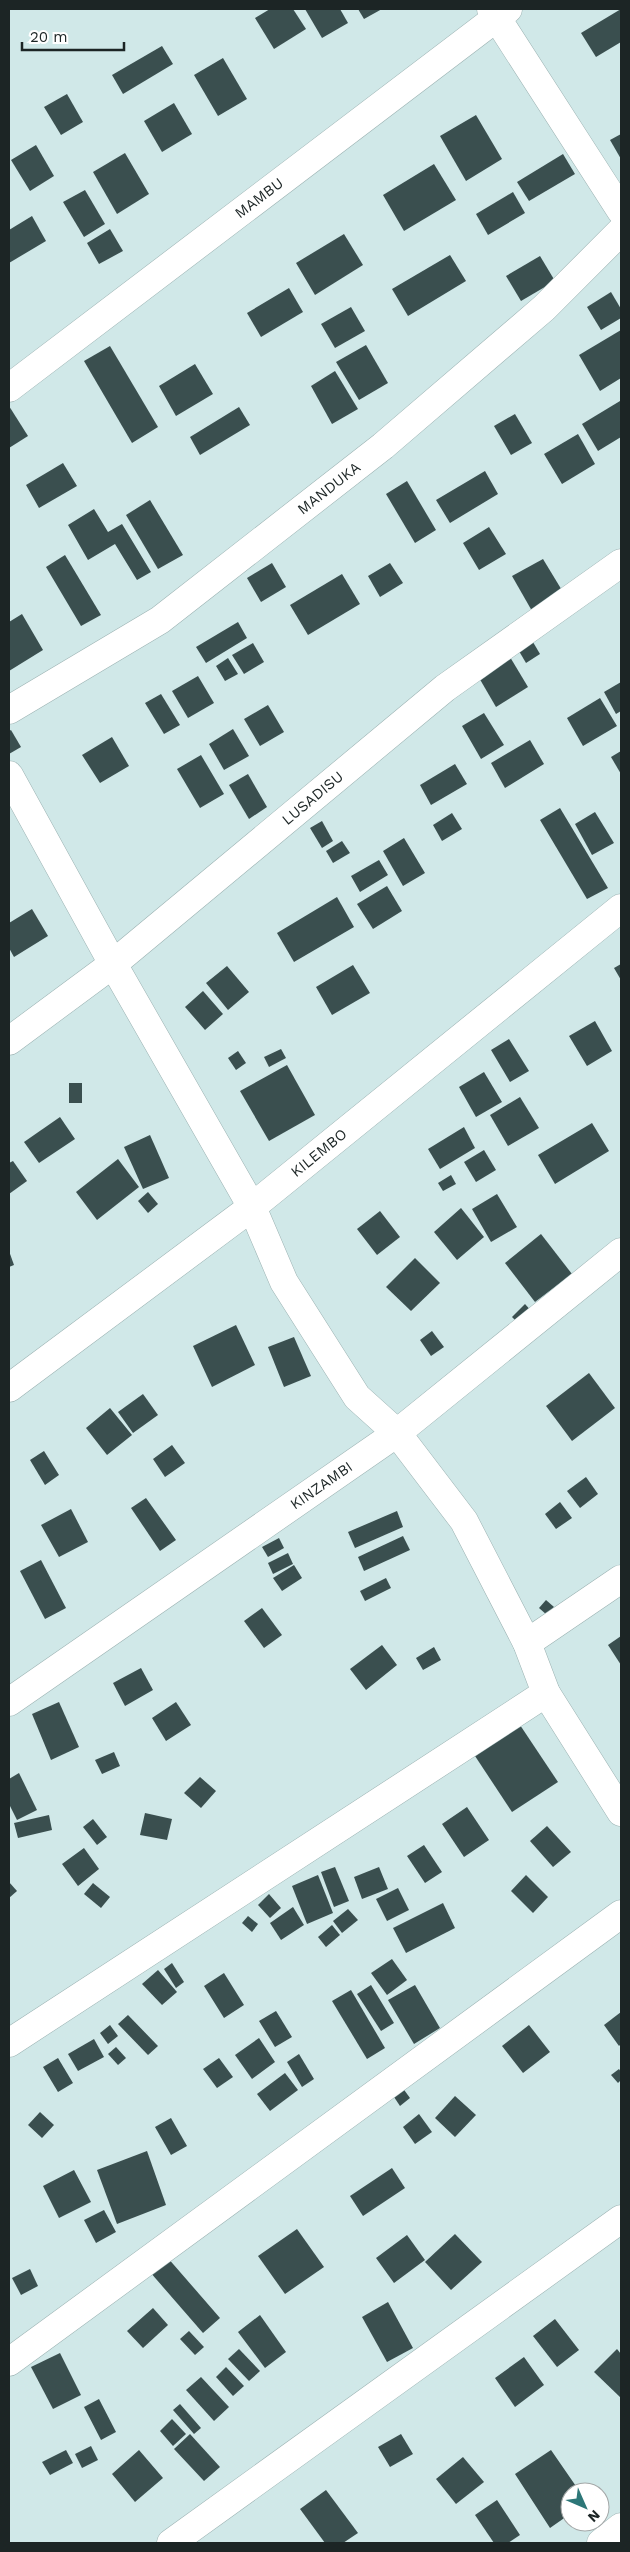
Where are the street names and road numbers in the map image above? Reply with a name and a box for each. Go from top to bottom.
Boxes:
street label: MAMBU [231,174,287,222]
street label: MANDUKA [294,458,364,518]
street label: LUSADISU [278,767,347,829]
street label: KILEMBO [287,1125,350,1181]
street label: KINZAMBI [287,1458,356,1513]

